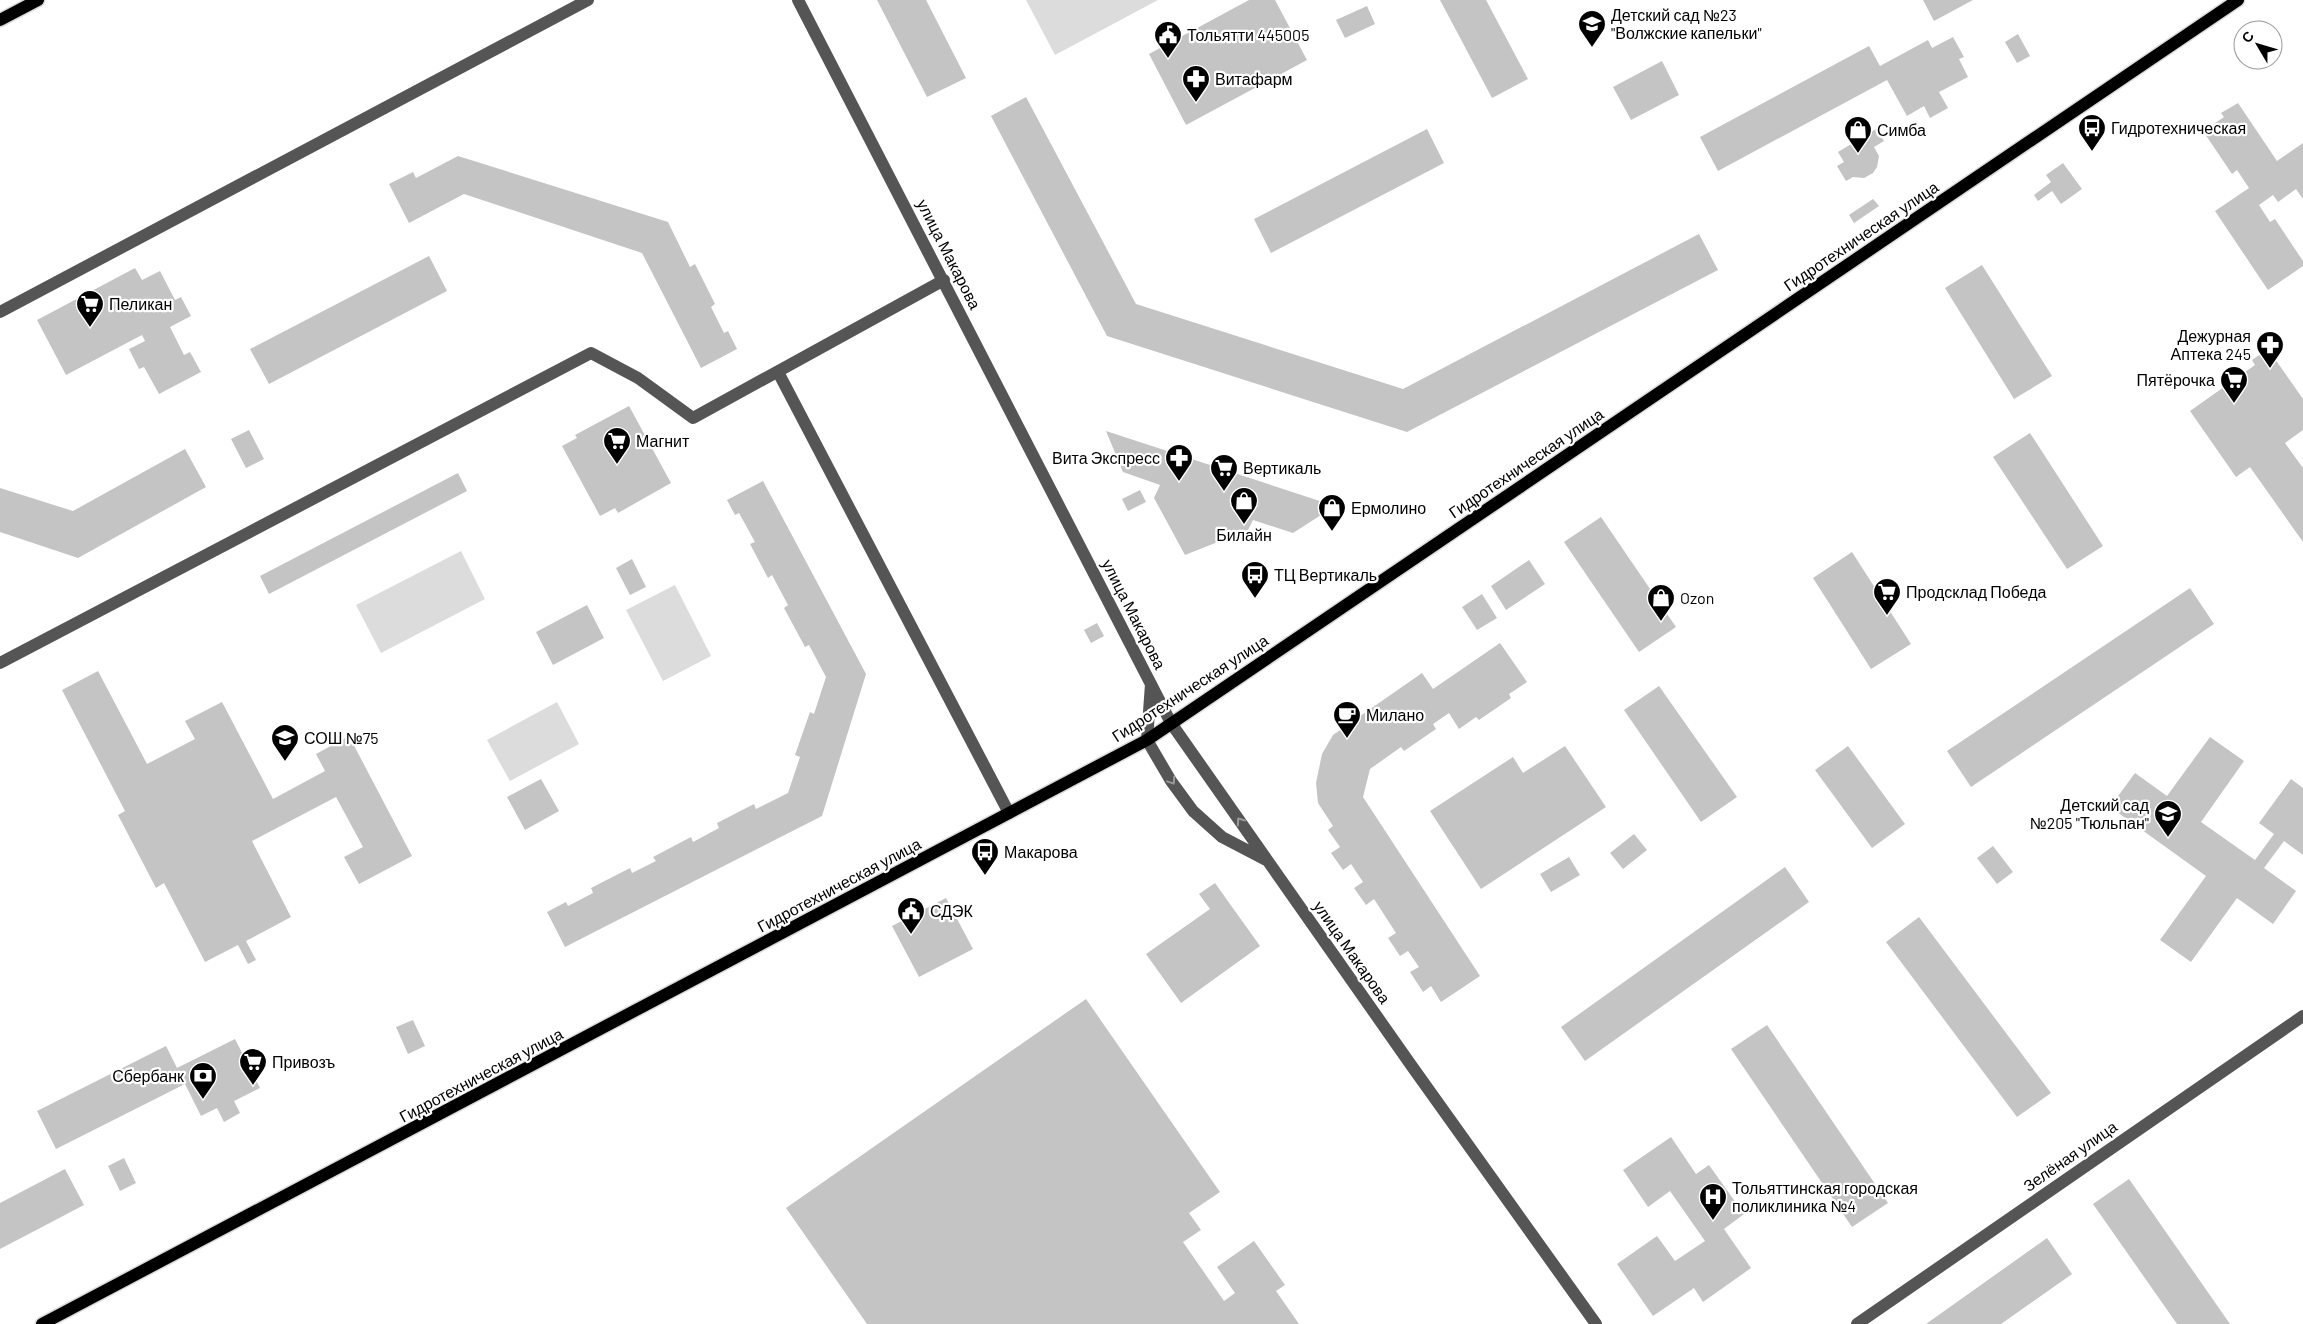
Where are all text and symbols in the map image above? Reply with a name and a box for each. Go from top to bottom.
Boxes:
place label: Детский сад №23 "Волжские капельки" [1611,5,1762,42]
school or university icon: Детский сад №23 "Волжские капельки" [1577,9,1607,48]
public building icon: Тольятти 445005 [1153,20,1183,59]
north arrow [2233,20,2283,70]
place label: Тольятти 445005 [1187,25,1309,44]
text: С [2238,27,2257,46]
pharmacy icon: Витафарм [1181,64,1211,103]
place label: Витафарм [1215,69,1293,88]
bus stop icon: Гидротехническая [2077,113,2107,152]
shop icon: Симба [1843,115,1873,154]
place label: Гидротехническая [2111,118,2246,137]
place label: Симба [1877,120,1926,139]
street label: Гидротехническая улица [1780,177,1942,294]
street label: улица Макарова [914,196,985,312]
supermarket icon: Пеликан [75,289,105,328]
place label: Пеликан [109,294,172,313]
place label: Дежурная Аптека 245 [2171,326,2251,363]
pharmacy icon: Дежурная Аптека 245 [2255,330,2285,369]
supermarket icon: Пятёрочка [2219,365,2249,404]
place label: Пятёрочка [2137,370,2215,389]
street label: Гидротехническая улица [1445,404,1607,521]
supermarket icon: Магнит [602,426,632,465]
place label: Магнит [636,431,690,450]
pharmacy icon: Вита Экспресс [1164,443,1194,482]
place label: Вита Экспресс [1052,448,1160,467]
supermarket icon: Вертикаль [1209,453,1239,492]
place label: Вертикаль [1243,458,1321,477]
shop icon: Билайн [1229,486,1259,525]
shop icon: Ермолино [1317,493,1347,532]
place label: Ермолино [1351,498,1426,517]
place label: Билайн [1216,525,1272,544]
street label: улица Макарова [1099,556,1170,672]
bus stop icon: ТЦ Вертикаль [1240,560,1270,599]
place label: ТЦ Вертикаль [1274,565,1377,584]
supermarket icon: Продсклад Победа [1872,577,1902,616]
place label: Продсклад Победа [1906,582,2046,601]
shop icon: Ozon [1646,583,1676,622]
place label: Ozon [1680,588,1714,607]
street label: Гидротехническая улица [1108,630,1271,745]
cafe icon: Милано [1332,700,1362,739]
place label: Милано [1366,705,1424,724]
school or university icon: СОШ №75 [270,723,300,762]
place label: СОШ №75 [304,728,378,747]
one-way arrow [1166,776,1175,785]
place label: Детский сад №205 "Тюльпан" [2030,795,2150,832]
school or university icon: Детский сад №205 "Тюльпан" [2153,799,2183,838]
one-way arrow [1237,817,1246,827]
street label: Гидротехническая улица [754,833,924,936]
bus stop icon: Макарова [970,837,1000,876]
place label: Макарова [1004,842,1078,861]
public building icon: СДЭК [896,896,926,935]
street label: улица Макарова [1310,897,1395,1007]
place label: СДЭК [930,901,974,920]
street label: Гидротехническая улица [396,1023,566,1126]
supermarket icon: Привозъ [238,1047,268,1086]
place label: Привозъ [272,1052,335,1071]
bank icon: Сбербанк [188,1061,218,1100]
place label: Сбербанк [112,1066,185,1085]
street label: Зелёная улица [2019,1116,2120,1195]
place label: Тольяттинская городская поликлиника №4 [1732,1178,1918,1215]
hospital icon: Тольяттинская городская поликлиника №4 [1698,1182,1728,1221]

